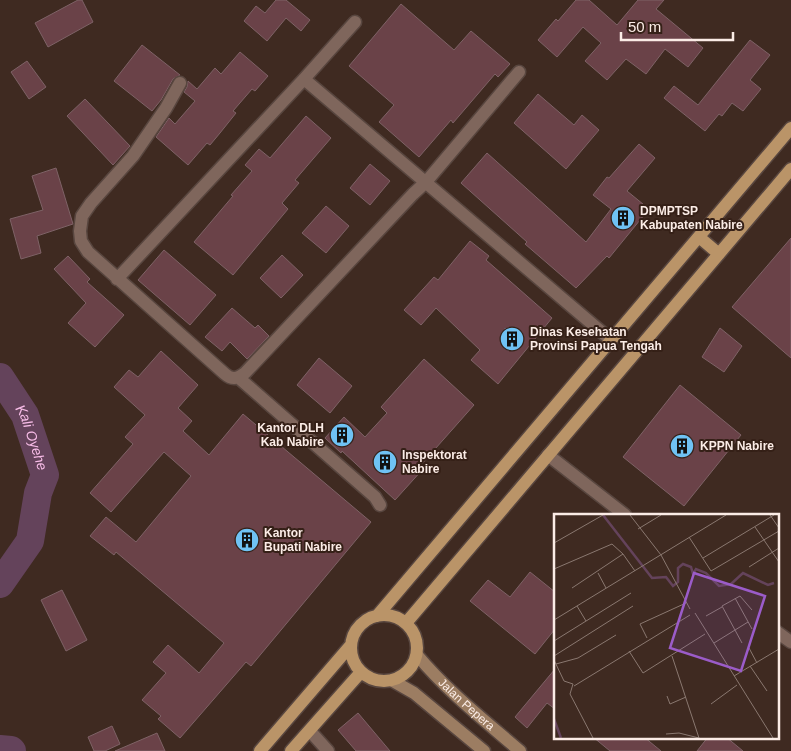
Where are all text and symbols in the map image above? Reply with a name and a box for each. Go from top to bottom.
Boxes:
scale bar [621,10,734,42]
text: 50 m [628,18,661,35]
place label: DPMPTSP Kabupaten Nabire [640,204,743,232]
building icon: DPMPTSP Kabupaten Nabire [610,205,636,231]
place label: Dinas Kesehatan Provinsi Papua Tengah [530,325,662,353]
building icon: Dinas Kesehatan Provinsi Papua Tengah [499,326,525,352]
water label: Kali Oyehe [12,402,51,473]
place label: Kantor DLH Kab Nabire [257,421,324,449]
building icon: Kantor DLH Kab Nabire [329,422,355,448]
building icon: KPPN Nabire [669,433,695,459]
place label: KPPN Nabire [700,439,774,453]
place label: Inspektorat Nabire [402,448,467,476]
building icon: Inspektorat Nabire [372,449,398,475]
inset map [554,514,778,738]
place label: Kantor Bupati Nabire [264,526,342,554]
building icon: Kantor Bupati Nabire [234,527,260,553]
street label: Jalan Pepera [435,676,498,733]

